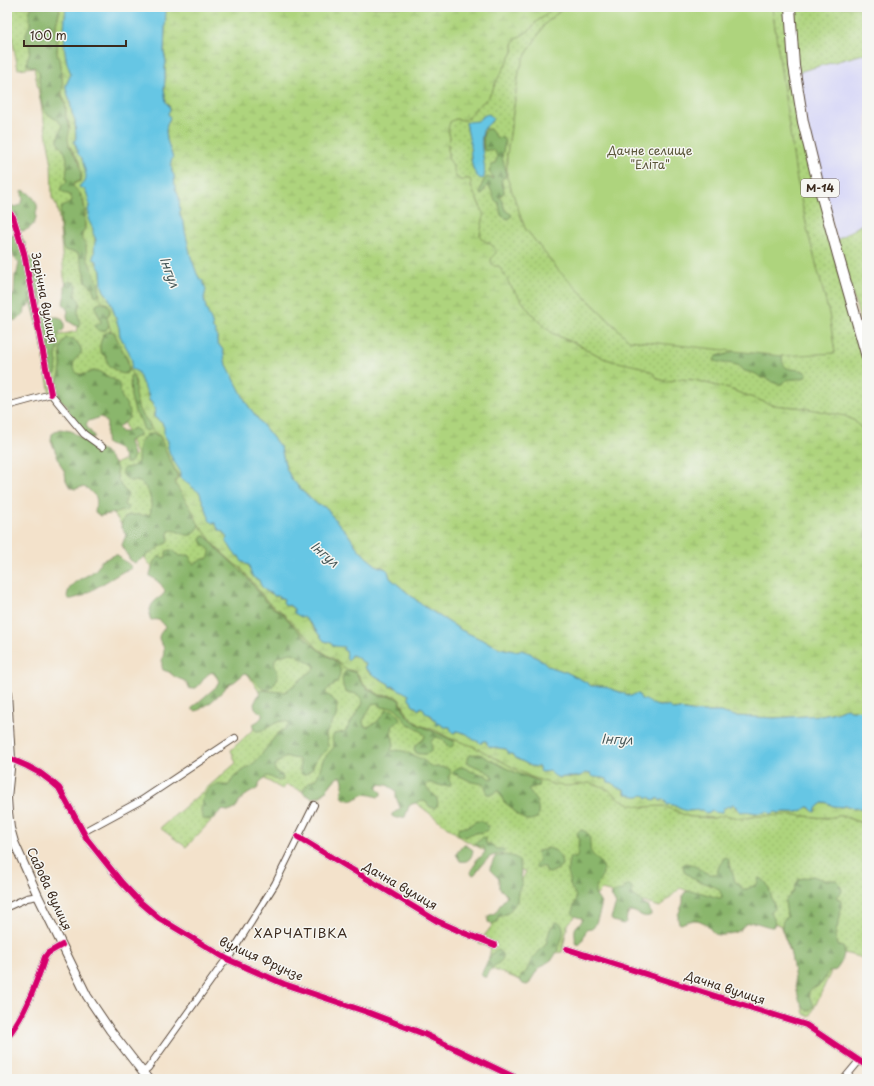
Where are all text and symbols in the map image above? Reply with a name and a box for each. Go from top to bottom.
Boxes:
scale bar [24,22,126,48]
text: 100 m [30,26,67,44]
park label: Дачне селище "Еліта" [607,141,693,173]
road number: М-14 [801,179,839,197]
street label: Зарічна вулиця [27,251,63,345]
water label: Інгул [156,254,185,290]
water label: Інгул [307,536,344,571]
water label: Інгул [601,728,633,749]
street label: Садова вулиця [23,844,77,933]
street label: Дачна вулиця [359,856,441,914]
district label: ХАРЧАТІВКА [254,923,348,942]
street label: вулиця Фрунзе [217,932,306,985]
street label: Дачна вулиця [682,965,768,1008]

